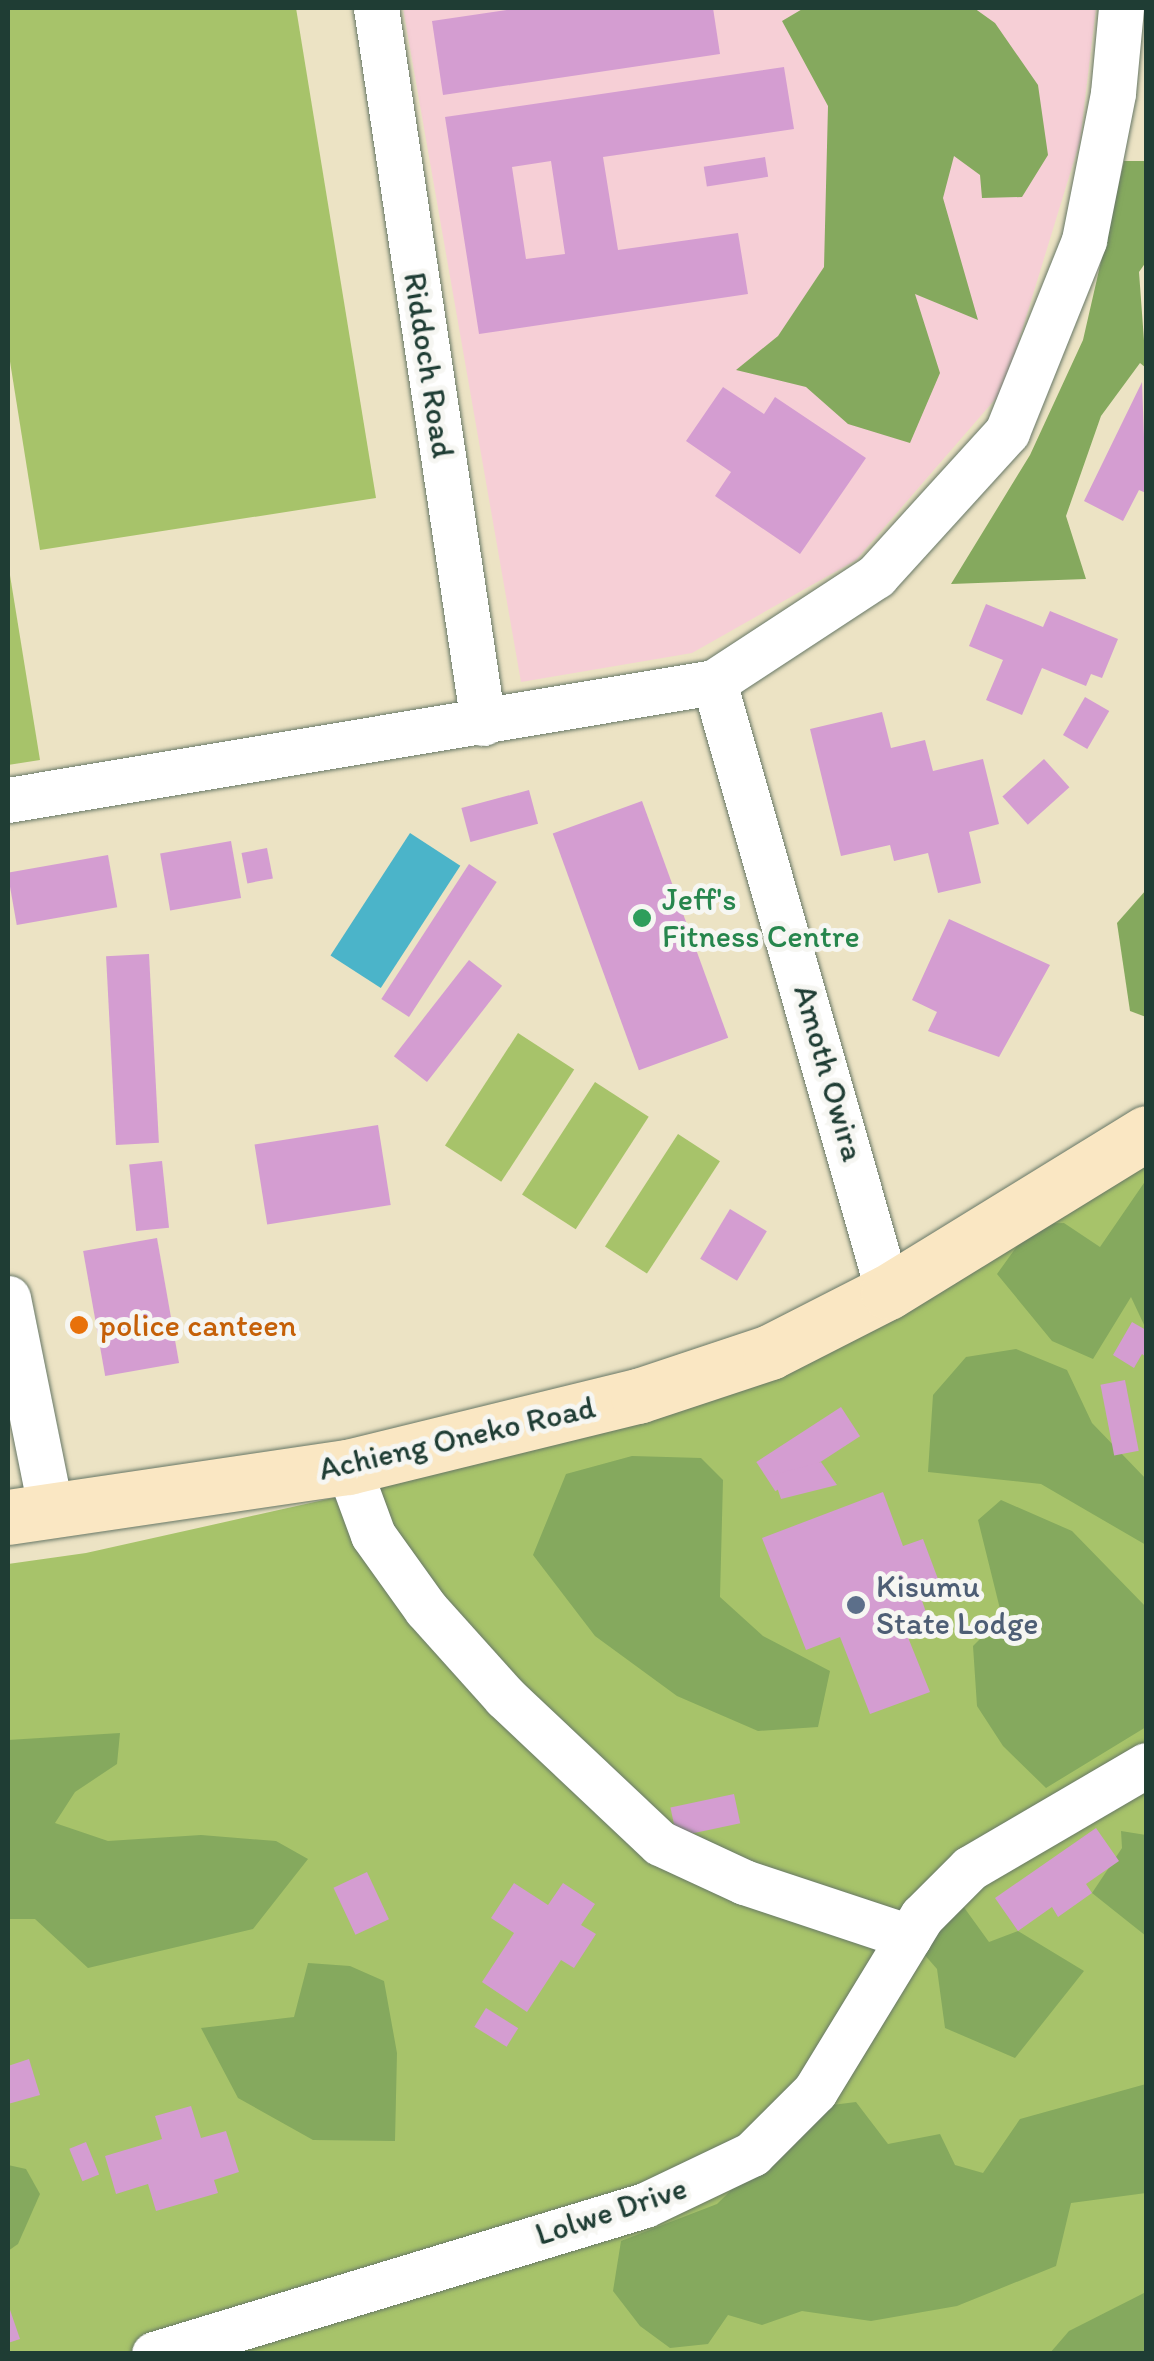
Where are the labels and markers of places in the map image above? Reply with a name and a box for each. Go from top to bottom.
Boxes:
place label: Jeff's Fitness Centre [662,881,861,956]
marker: Jeff's Fitness Centre [631,907,653,929]
place label: police canteen [99,1306,297,1344]
marker: police canteen [68,1314,90,1336]
place label: Kisumu State Lodge [876,1568,1039,1643]
marker: Kisumu State Lodge [845,1594,867,1616]

